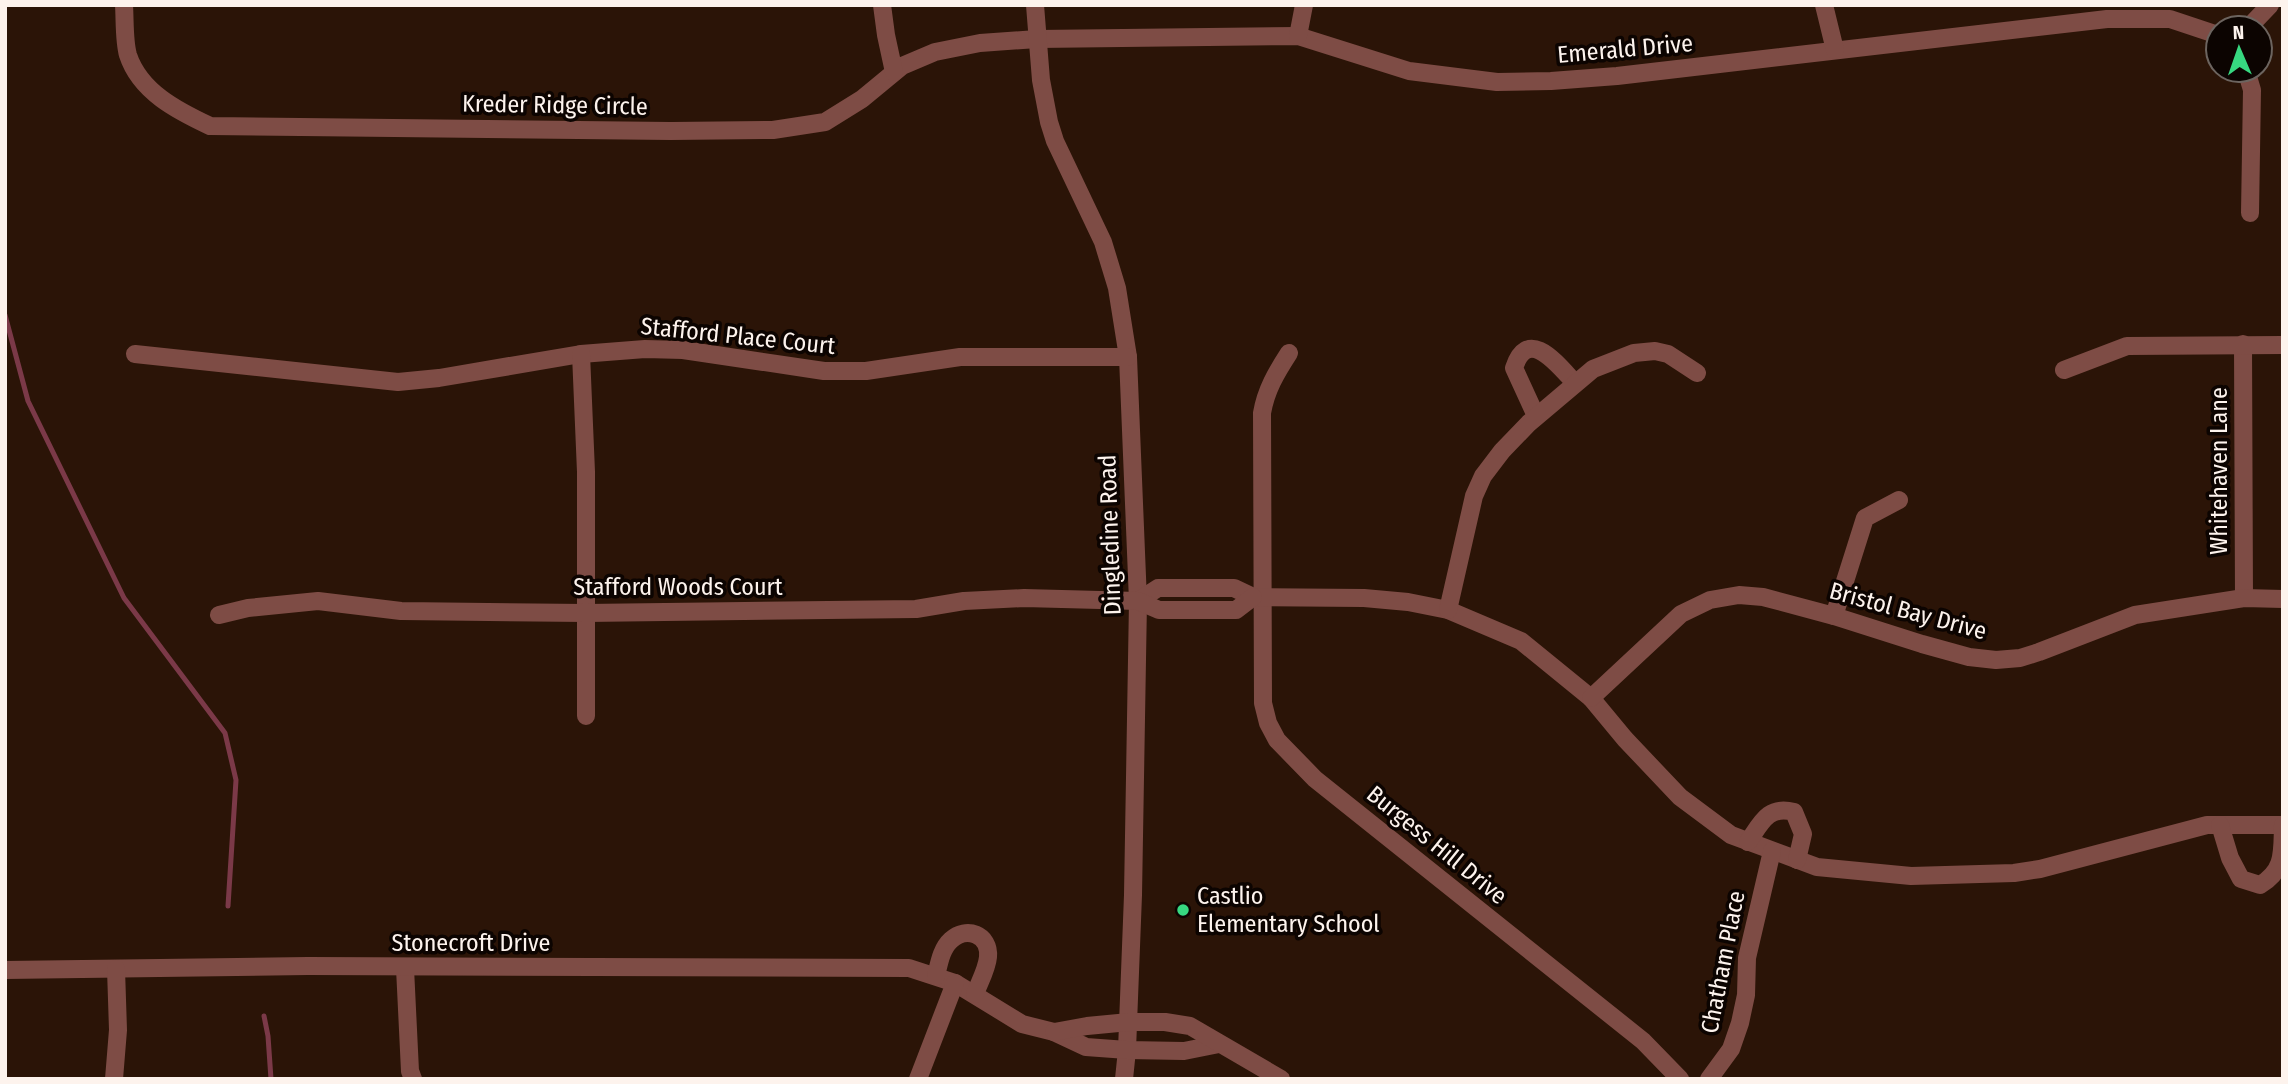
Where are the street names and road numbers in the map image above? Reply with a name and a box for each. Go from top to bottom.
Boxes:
street label: Emerald Drive [1556,29,1694,69]
street label: Kreder Ridge Circle [462,89,648,121]
street label: Stafford Place Court [639,312,837,360]
street label: Whitehaven Lane [2205,387,2233,555]
street label: Dingledine Road [1093,454,1127,616]
street label: Stafford Woods Court [573,573,783,601]
street label: Bristol Bay Drive [1826,577,1990,645]
street label: Burgess Hill Drive [1361,780,1513,910]
street label: Chatham Place [1695,888,1751,1036]
street label: Stonecroft Drive [392,929,550,957]

